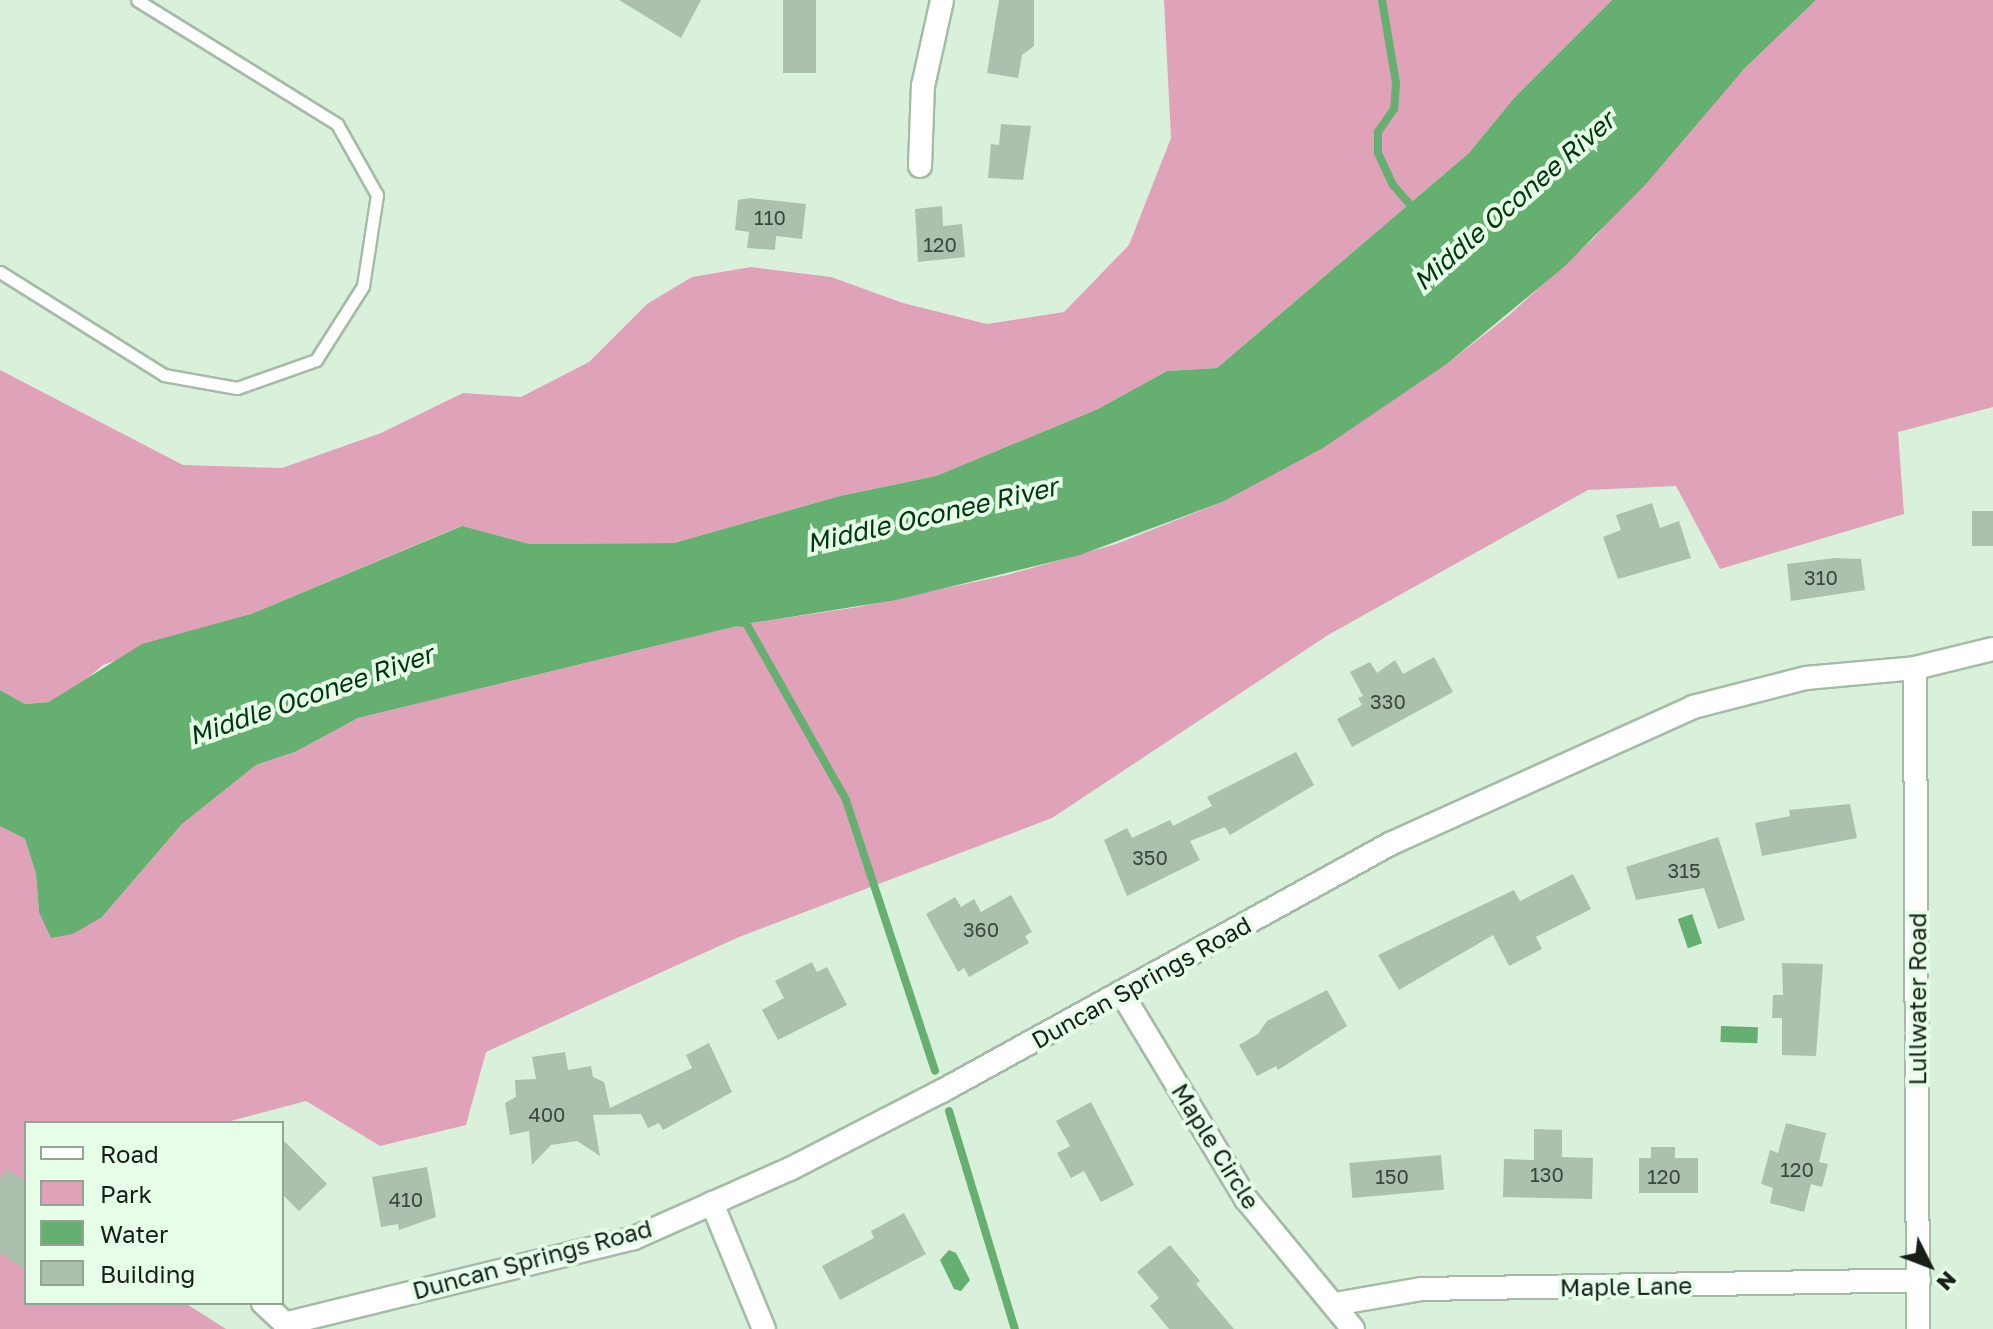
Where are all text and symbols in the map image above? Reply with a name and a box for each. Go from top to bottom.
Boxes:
water label: Middle Oconee River [1407,105,1621,297]
house number: 110 [754,205,786,229]
house number: 120 [923,232,957,256]
water label: Middle Oconee River [804,471,1060,559]
house number: 310 [1804,565,1838,589]
water label: Middle Oconee River [185,638,437,752]
house number: 330 [1370,689,1406,713]
house number: 350 [1132,845,1168,869]
house number: 315 [1668,858,1700,882]
street label: Duncan Springs Road [1026,910,1256,1054]
street label: Lullwater Road [1903,913,1931,1085]
house number: 360 [963,917,999,941]
street label: Maple Circle [1166,1078,1266,1214]
house number: 400 [529,1102,565,1126]
legend [24,1121,284,1305]
text: Road [100,1139,159,1168]
house number: 120 [1780,1157,1814,1181]
house number: 130 [1530,1162,1564,1186]
house number: 150 [1375,1164,1409,1188]
house number: 120 [1647,1164,1681,1188]
text: Park [100,1179,152,1208]
house number: 410 [389,1187,423,1211]
street label: Duncan Springs Road [409,1213,655,1305]
text: Water [100,1219,168,1248]
north arrow [1889,1225,1969,1305]
text: Building [100,1259,195,1288]
text: N [1932,1266,1963,1297]
street label: Maple Lane [1560,1270,1692,1302]

